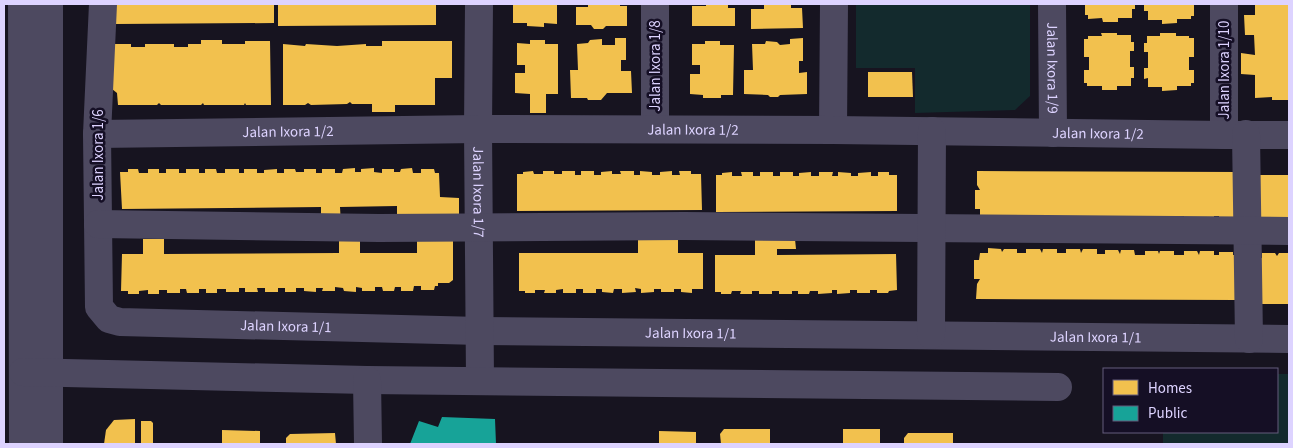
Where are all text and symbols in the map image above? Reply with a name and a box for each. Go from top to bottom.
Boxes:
street label: Jalan Ixora 1/8 [645,20,666,112]
street label: Jalan Ixora 1/10 [1214,21,1235,119]
street label: Jalan Ixora 1/9 [1042,22,1063,114]
street label: Jalan Ixora 1/6 [88,109,109,201]
street label: Jalan Ixora 1/2 [647,119,739,140]
street label: Jalan Ixora 1/2 [242,120,334,143]
street label: Jalan Ixora 1/2 [1052,122,1144,144]
street label: Jalan Ixora 1/7 [468,146,489,238]
street label: Jalan Ixora 1/1 [240,315,332,338]
street label: Jalan Ixora 1/1 [645,322,737,344]
street label: Jalan Ixora 1/1 [1050,326,1142,348]
legend [1103,368,1278,433]
text: Homes [1148,378,1192,399]
text: Public [1148,403,1187,424]

